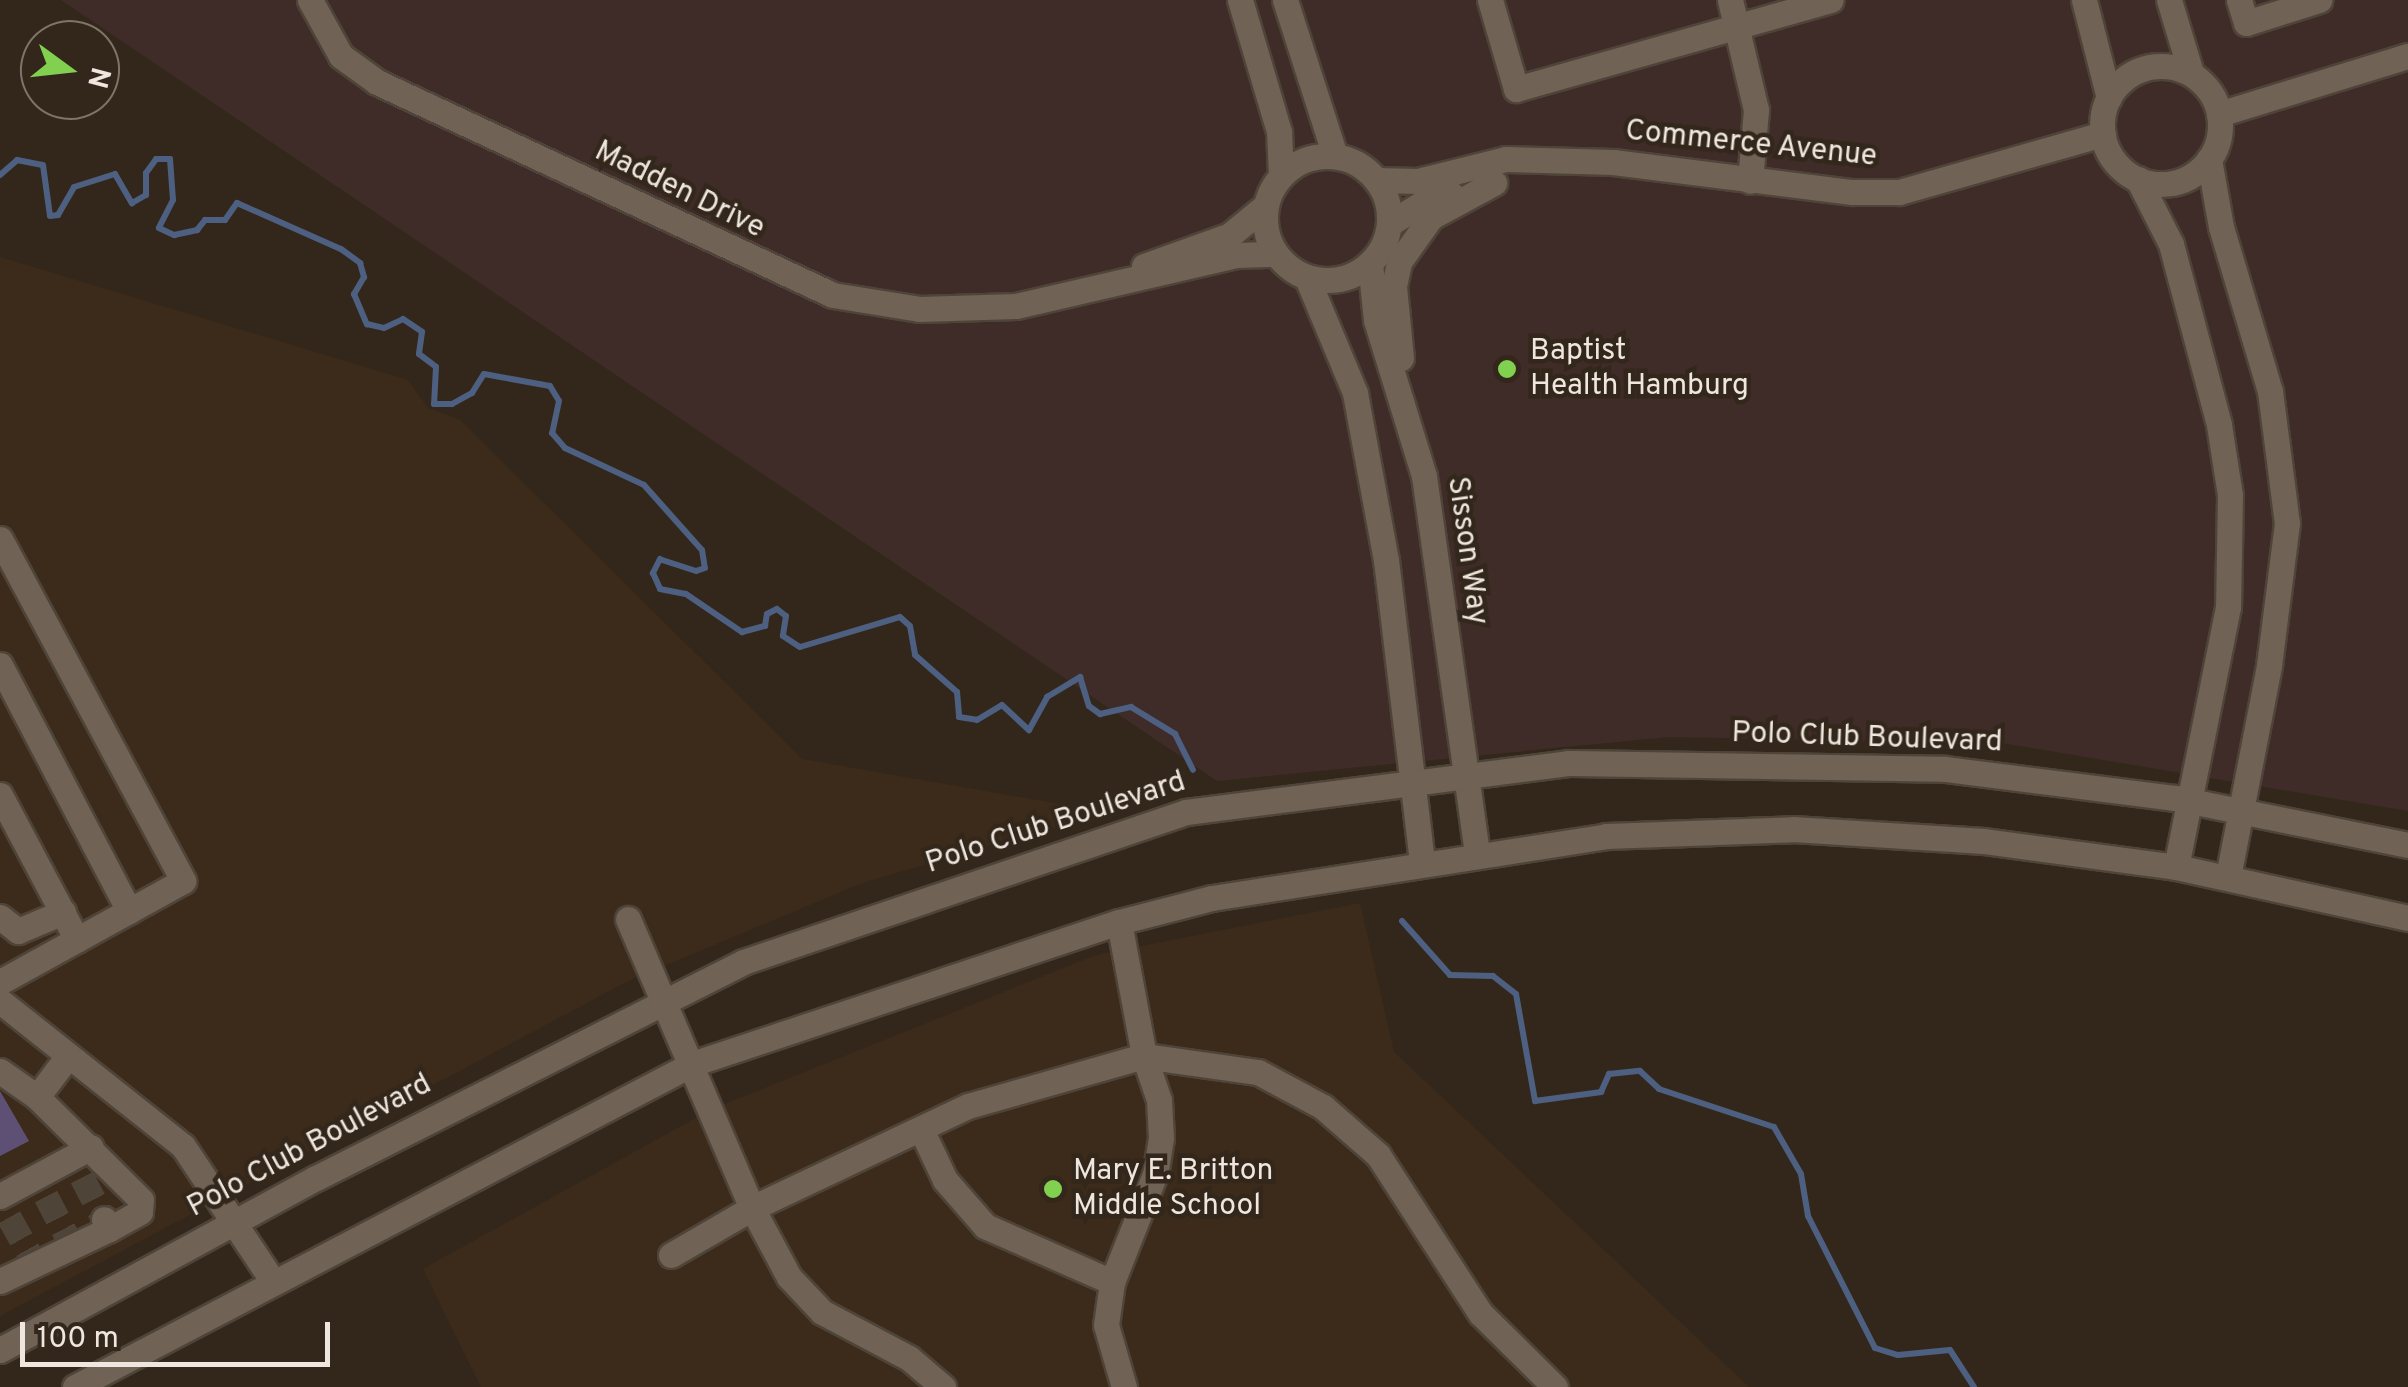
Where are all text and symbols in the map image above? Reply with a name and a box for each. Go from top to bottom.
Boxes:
north arrow [20,20,120,120]
text: N [77,63,117,92]
street label: Commerce Avenue [1623,114,1879,176]
street label: Madden Drive [588,134,770,248]
place label: Baptist Health Hamburg [1530,334,1749,404]
marker: Baptist Health Hamburg [1494,356,1520,382]
street label: Sisson Way [1438,474,1494,628]
street label: Polo Club Boulevard [1731,716,2003,762]
street label: Polo Club Boulevard [922,765,1190,883]
street label: Polo Club Boulevard [182,1067,438,1227]
place label: Mary E. Britton Middle School [1073,1154,1273,1224]
marker: Mary E. Britton Middle School [1042,1178,1064,1200]
scale bar [25,1302,335,1364]
text: 100 m [37,1321,119,1358]

